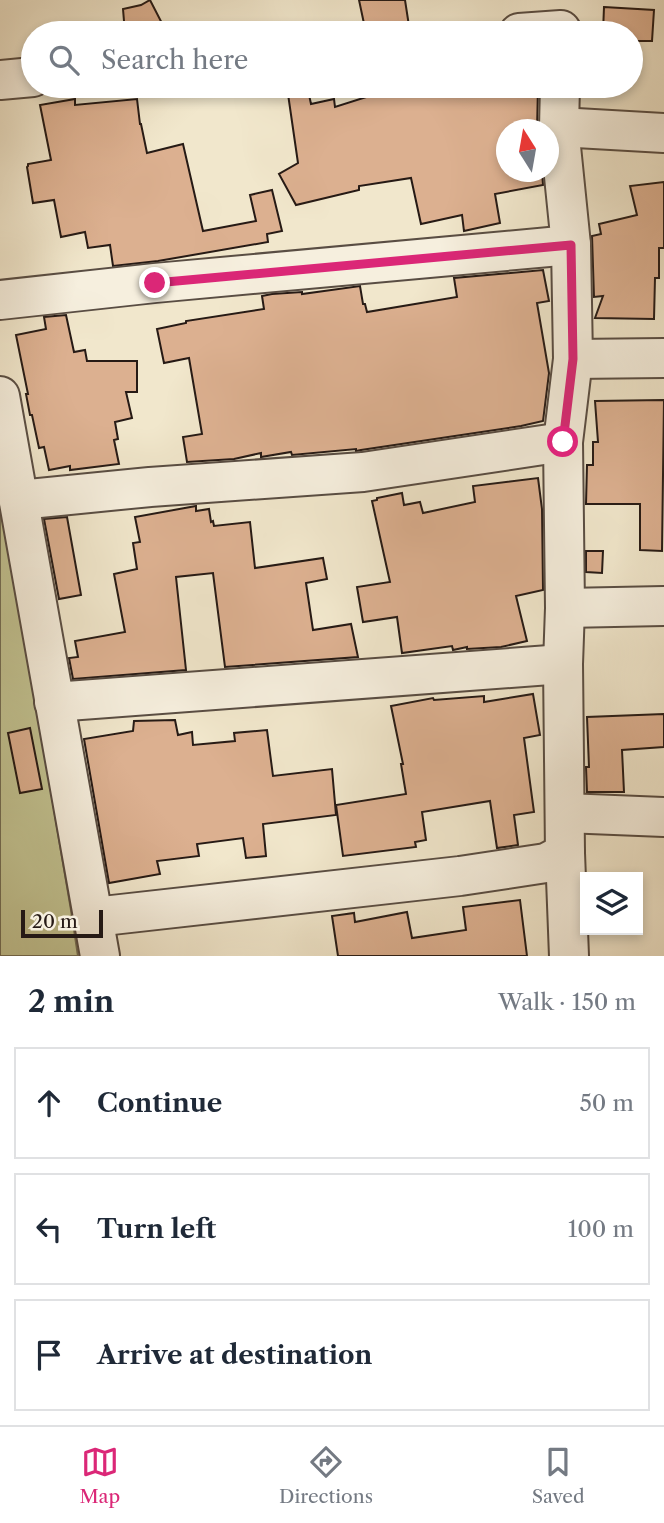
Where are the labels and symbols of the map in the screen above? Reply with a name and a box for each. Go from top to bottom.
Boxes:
north arrow [496,119,559,182]
route end [139,267,170,298]
route start [547,426,578,457]
scale bar [21,907,103,939]

